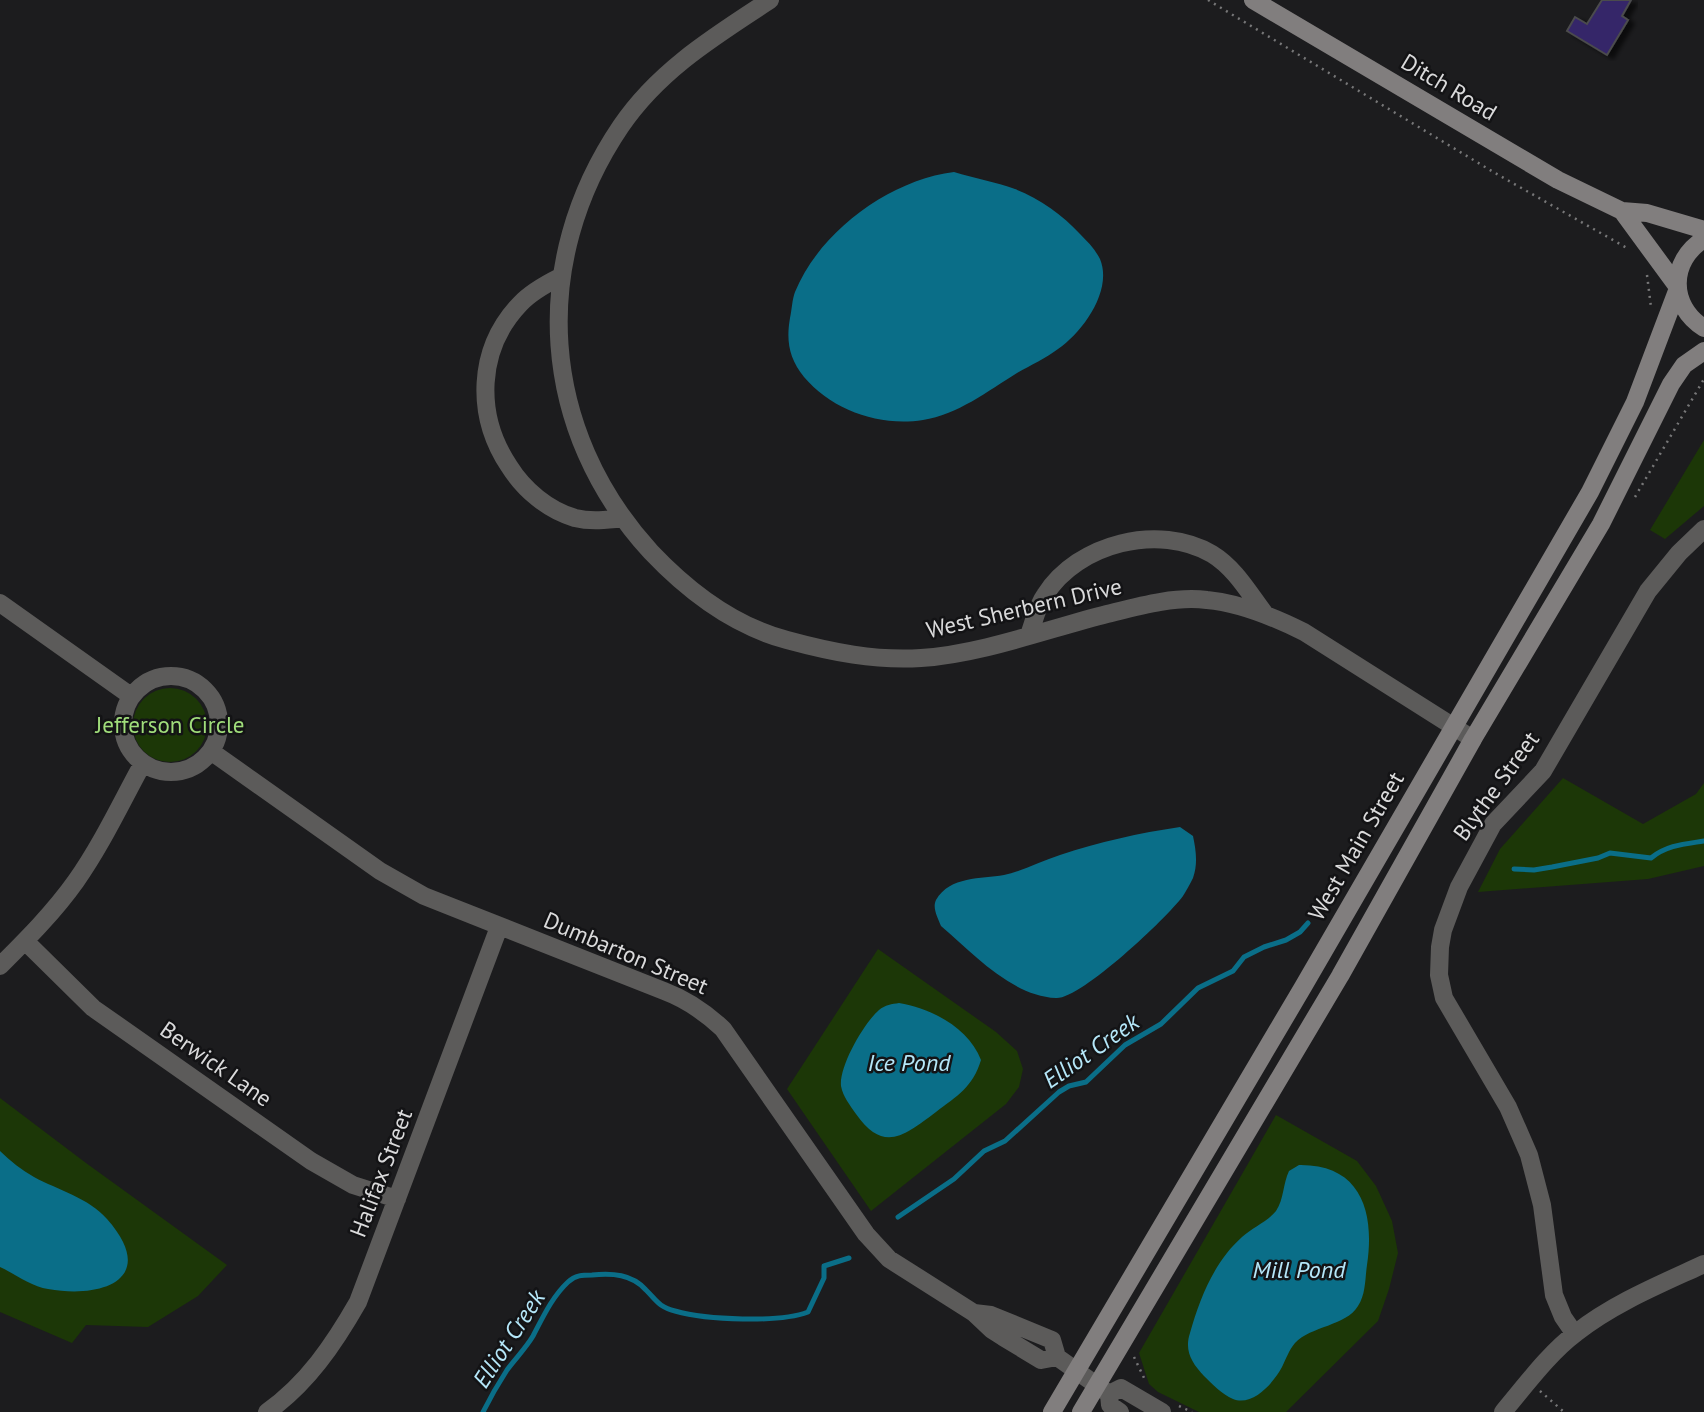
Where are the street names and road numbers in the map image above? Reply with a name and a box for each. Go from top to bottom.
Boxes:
street label: Ditch Road [1396,47,1502,126]
street label: West Sherbern Drive [923,571,1125,644]
street label: Blythe Street [1446,725,1545,846]
street label: West Main Street [1301,766,1410,925]
street label: Dumbarton Street [540,905,713,1000]
street label: Berwick Lane [155,1014,278,1113]
street label: Halifax Street [343,1105,418,1241]

